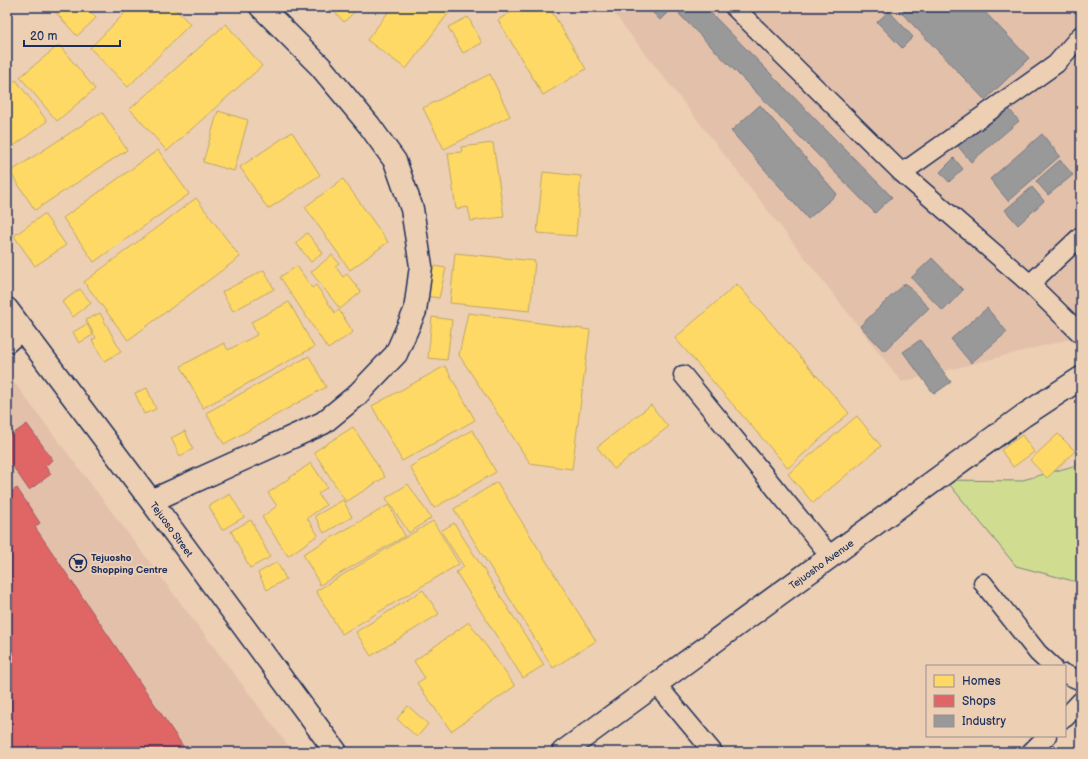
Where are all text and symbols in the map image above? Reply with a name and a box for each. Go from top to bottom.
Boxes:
scale bar [24,22,120,48]
text: 20 m [30,29,57,44]
street label: Tejuoso Street [147,500,195,559]
street label: Tejuosho Avenue [787,537,856,592]
place label: Tejuosho Shopping Centre [91,552,168,576]
supermarket icon: Tejuosho Shopping Centre [68,553,88,573]
legend [926,665,1066,737]
text: Homes [962,674,1001,689]
text: Shops [962,694,996,709]
text: Industry [962,714,1007,729]

